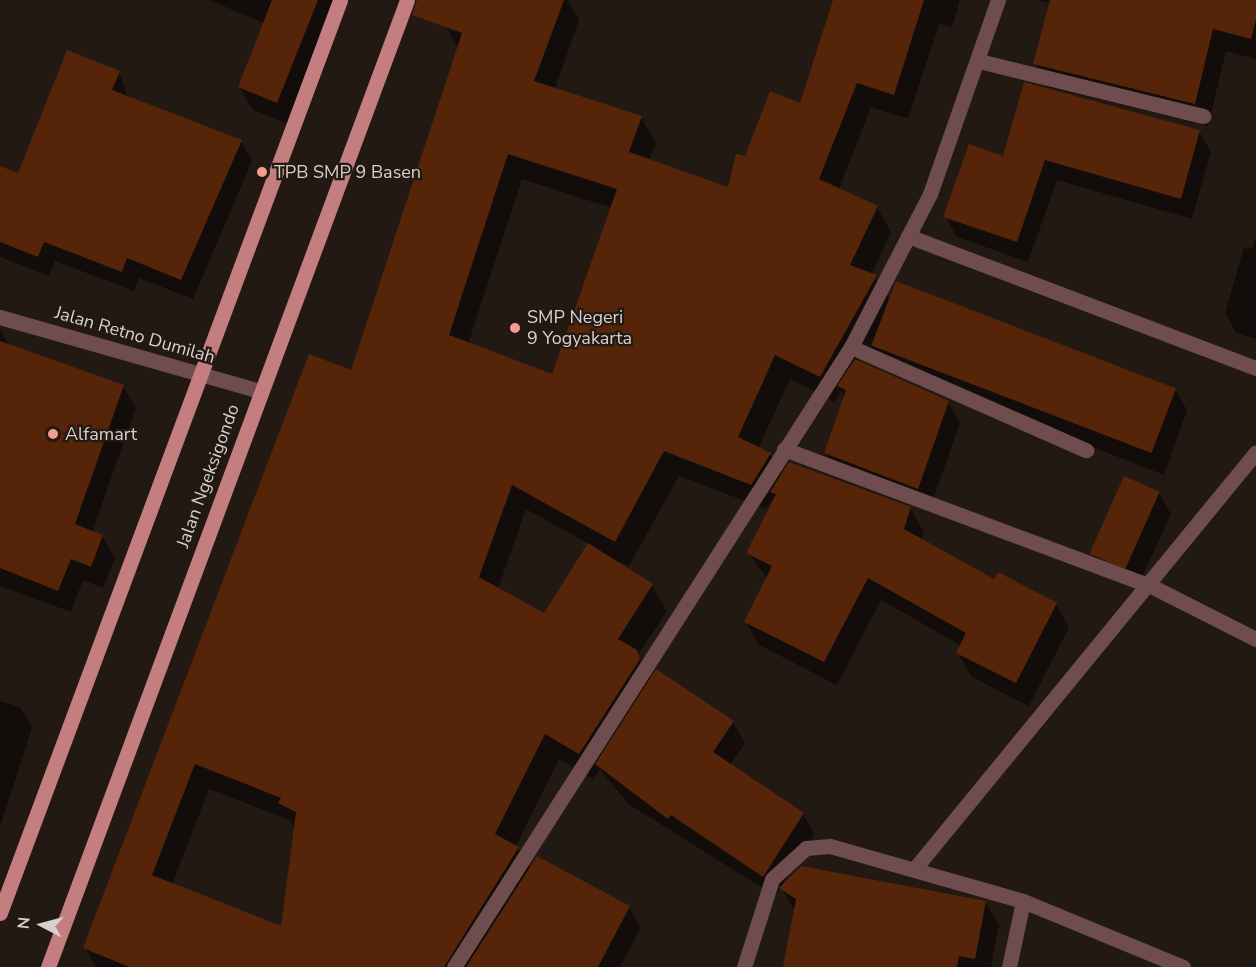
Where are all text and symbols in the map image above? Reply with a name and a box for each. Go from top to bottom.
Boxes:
place label: TPB SMP 9 Basen [274,161,421,183]
marker: TPB SMP 9 Basen [255,165,269,179]
street label: Jalan Retno Dumilah [52,302,218,368]
place label: SMP Negeri 9 Yogyakarta [527,307,632,350]
marker: SMP Negeri 9 Yogyakarta [508,321,522,335]
street label: Jalan Ngeksigondo [172,401,244,551]
place label: Alfamart [65,423,137,445]
marker: Alfamart [46,427,60,441]
north arrow [12,895,72,955]
text: N [13,916,36,930]

